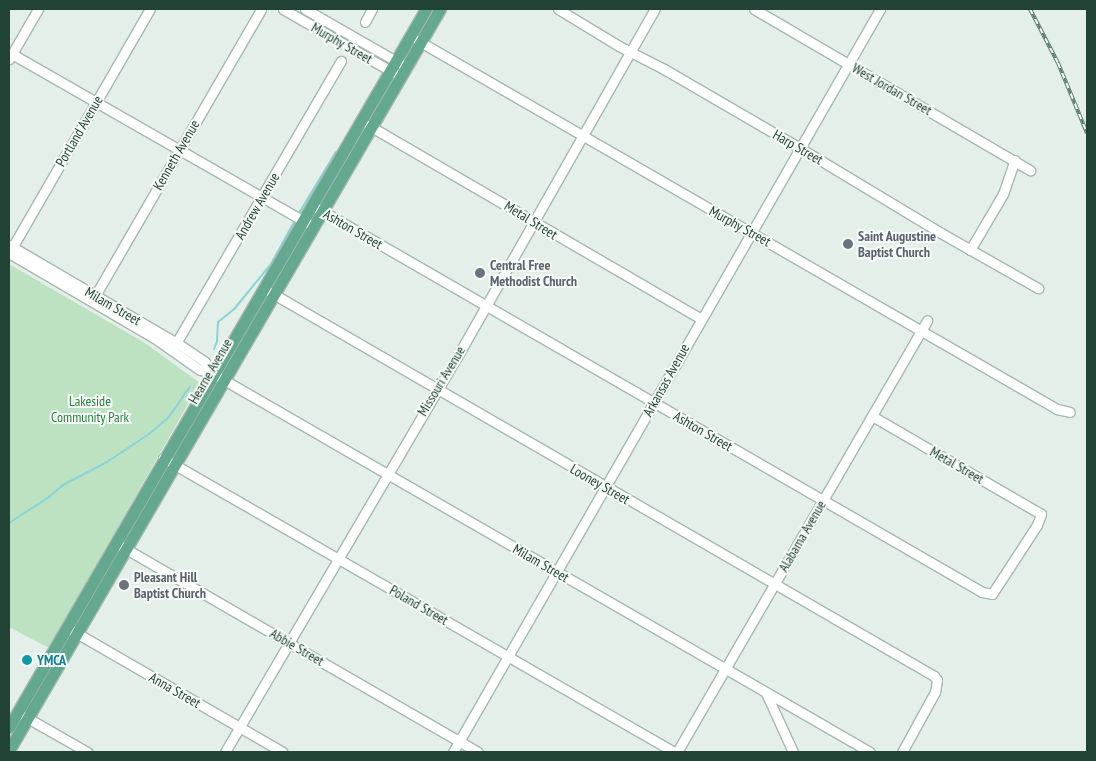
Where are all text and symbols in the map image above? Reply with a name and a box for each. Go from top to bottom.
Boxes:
street label: Murphy Street [308,19,376,67]
street label: West Jordan Street [849,59,935,119]
street label: Portland Avenue [52,92,106,170]
street label: Kenneth Avenue [149,117,203,193]
street label: Harp Street [770,126,826,168]
street label: Andrew Avenue [231,169,283,243]
street label: Metal Street [501,197,561,243]
street label: Murphy Street [706,202,774,250]
street label: Ashton Street [320,205,386,253]
place label: Saint Augustine Baptist Church [858,228,936,260]
marker: Saint Augustine Baptist Church [842,238,854,250]
place label: Central Free Methodist Church [490,257,577,290]
marker: Central Free Methodist Church [474,267,486,279]
street label: Milam Street [82,283,144,329]
street label: Hearne Avenue [184,335,236,407]
street label: Arkansas Avenue [639,340,693,420]
street label: Missouri Avenue [414,343,468,419]
park label: Lakeside Community Park [51,393,129,426]
street label: Ashton Street [670,407,736,455]
street label: Metal Street [927,443,987,487]
street label: Looney Street [567,460,633,508]
street label: Alabama Avenue [775,497,829,575]
street label: Milam Street [510,540,572,586]
place label: Pleasant Hill Baptist Church [134,569,206,602]
marker: Pleasant Hill Baptist Church [118,579,130,591]
street label: Poland Street [387,581,451,629]
street label: Abbie Street [267,625,327,669]
place label: YMCA [37,652,66,668]
marker: YMCA [21,654,33,666]
street label: Anna Street [146,669,204,711]

